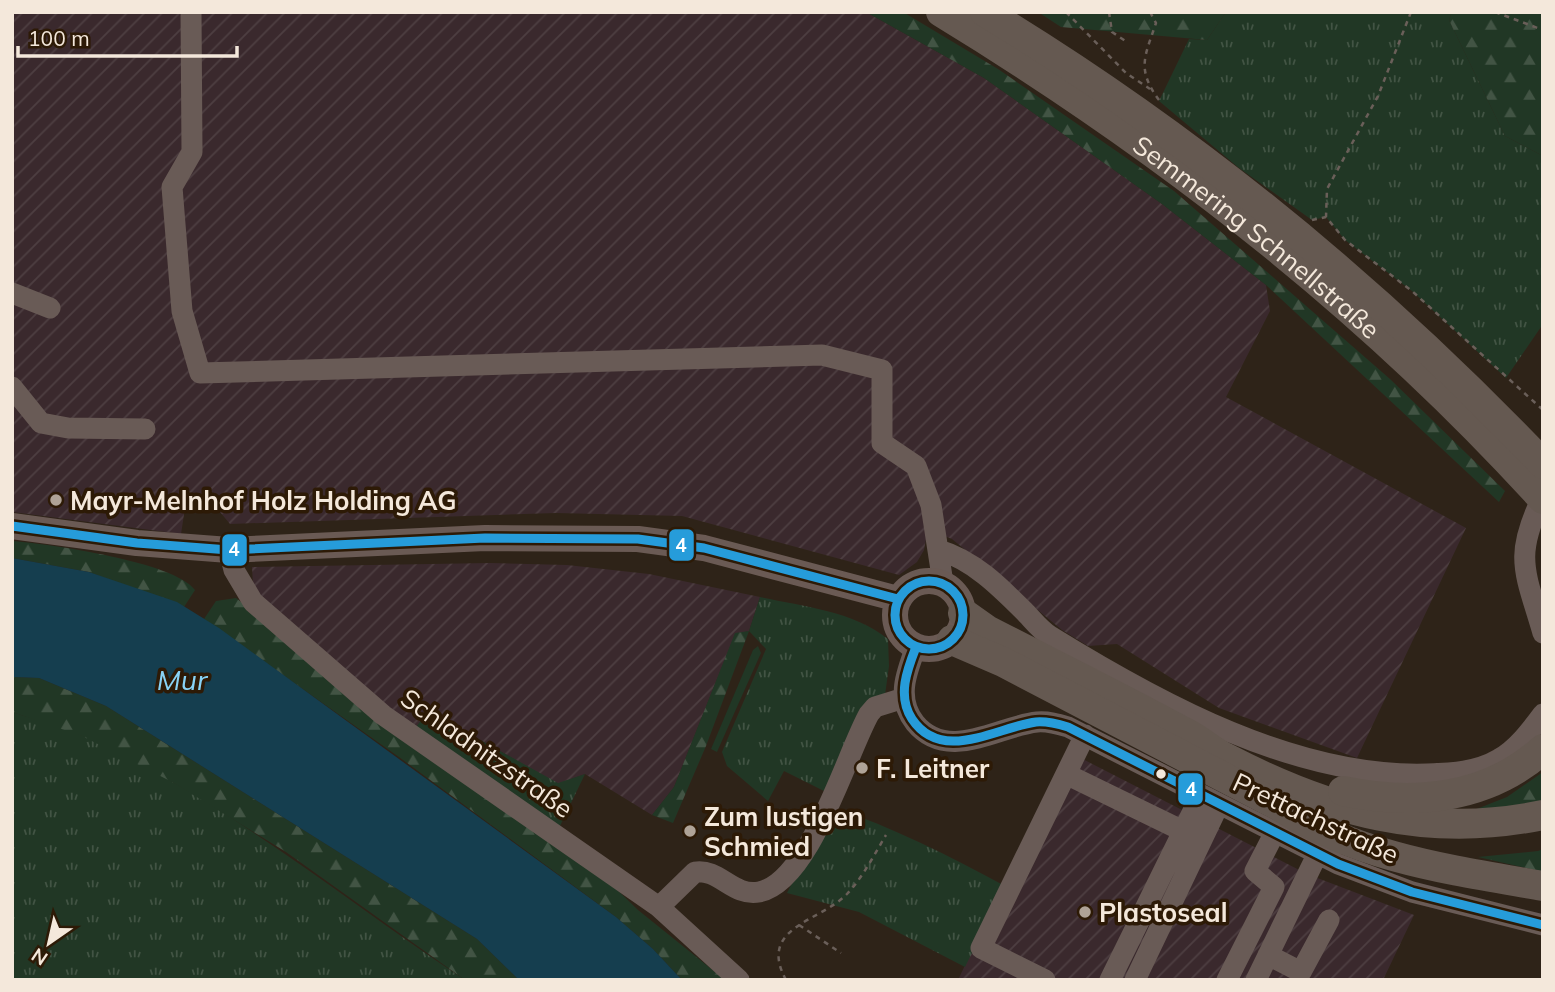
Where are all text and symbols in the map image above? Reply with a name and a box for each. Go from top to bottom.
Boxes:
scale bar [18,14,236,58]
text: 100 m [28,25,90,51]
street label: Semmering Schnellstraße [1127,128,1387,345]
place label: Mayr-Melnhof Holz Holding AG [70,484,456,517]
marker: Mayr-Melnhof Holz Holding AG [48,492,64,508]
line badge: 4 [668,528,695,562]
line badge: 4 [221,533,248,567]
text: 4 [675,533,687,557]
text: 4 [228,537,240,561]
water label: Mur [157,662,209,697]
street label: Schladnitzstraße [394,681,580,825]
place label: F. Leitner [876,752,990,785]
marker: F. Leitner [854,760,870,776]
street label: Prettachstraße [1228,765,1404,871]
unlabelled marker [1154,767,1168,781]
line badge: 4 [1177,772,1204,806]
text: 4 [1185,777,1197,801]
place label: Zum lustigen Schmied [704,800,863,863]
marker: Zum lustigen Schmied [682,823,698,839]
place label: Plastoseal [1099,896,1227,929]
marker: Plastoseal [1077,904,1093,920]
north arrow [14,908,84,978]
text: N [27,943,52,971]

